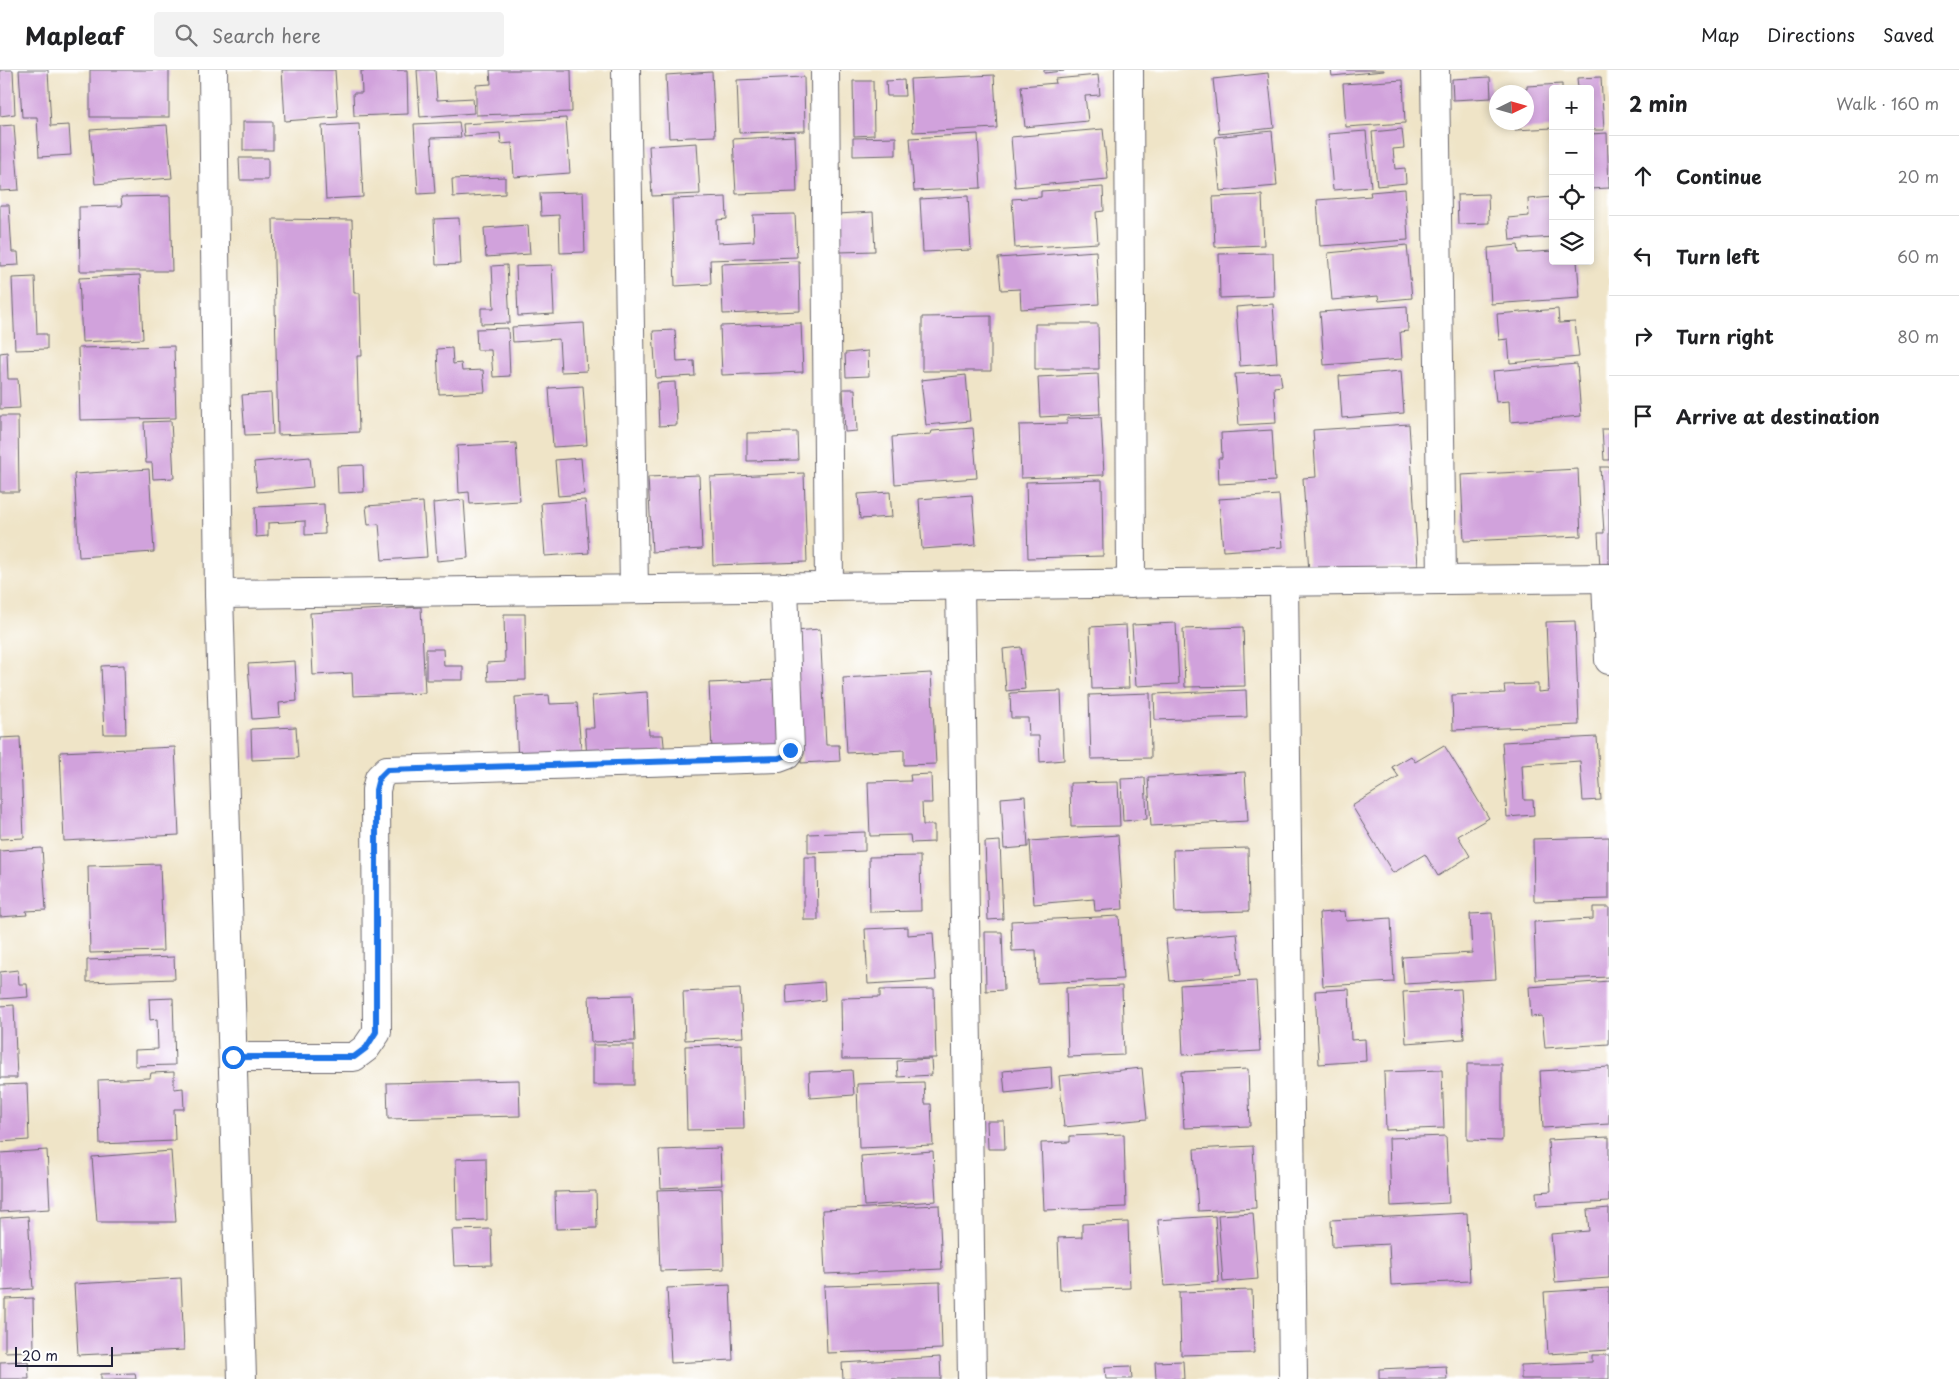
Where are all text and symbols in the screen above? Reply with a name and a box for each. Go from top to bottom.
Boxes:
search box [154,12,504,57]
text: Mapleaf [25,17,124,53]
icon: search [172,21,200,49]
text: Search here [212,21,321,49]
text: Map [1701,21,1739,48]
text: Directions [1767,21,1855,48]
text: Saved [1883,21,1934,48]
north arrow [1489,85,1534,130]
map controls [1549,85,1594,265]
button: + [1549,85,1594,130]
text: 2 min [1629,87,1688,119]
text: Walk · 160 m [1836,91,1939,115]
button: − [1549,130,1594,175]
icon: ahead [1629,162,1657,190]
text: Continue [1676,162,1762,190]
text: 20 m [1898,164,1939,188]
button: locate [1549,175,1594,220]
button: layers [1549,220,1594,265]
icon: left [1629,242,1657,270]
text: Turn left [1676,242,1760,270]
text: 60 m [1897,244,1939,268]
icon: right [1629,322,1657,350]
text: Turn right [1676,322,1774,350]
text: 80 m [1897,324,1939,348]
icon: arrive [1629,402,1657,430]
text: Arrive at destination [1676,402,1880,430]
route end [779,739,802,762]
route start [222,1046,245,1069]
scale bar [15,1344,112,1367]
text: 20 m [22,1345,58,1366]

